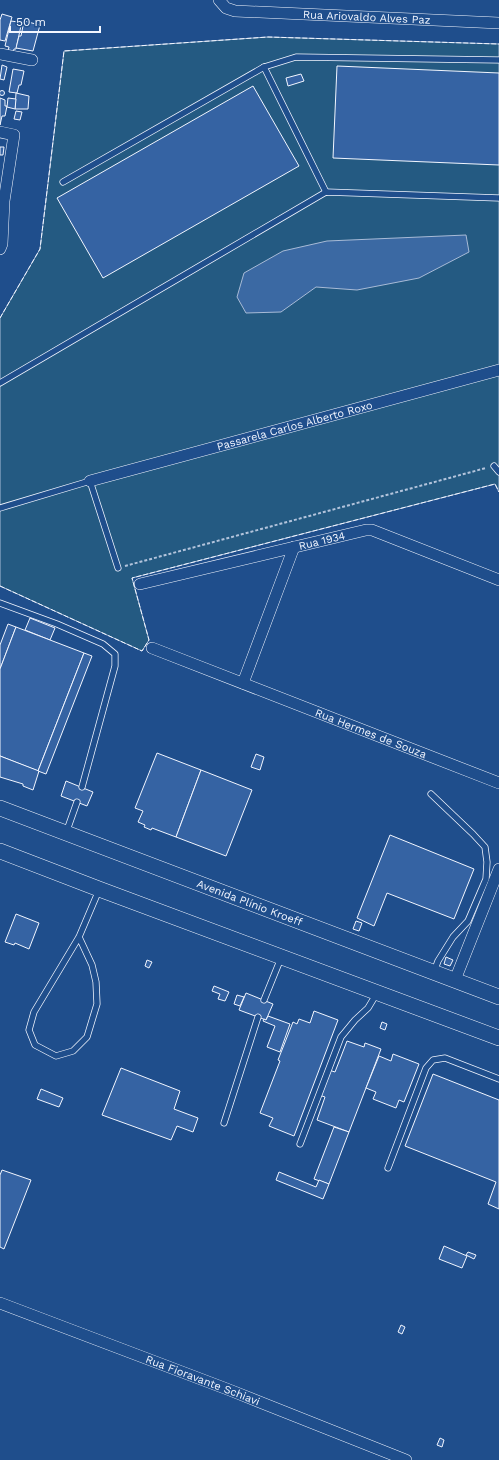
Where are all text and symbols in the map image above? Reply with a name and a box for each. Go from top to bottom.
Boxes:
scale bar [10,8,100,34]
street label: Rua Ariovaldo Alves Paz [303,8,431,26]
text: 50 m [16,15,46,29]
street label: Passarela Carlos Alberto Roxo [215,398,374,453]
street label: Rua 1934 [297,529,347,552]
street label: Rua Hermes de Souza [313,706,429,761]
street label: Avenida Plínio Kroeff [195,877,305,929]
street label: Rua Fioravante Schiavi [144,1352,262,1408]

